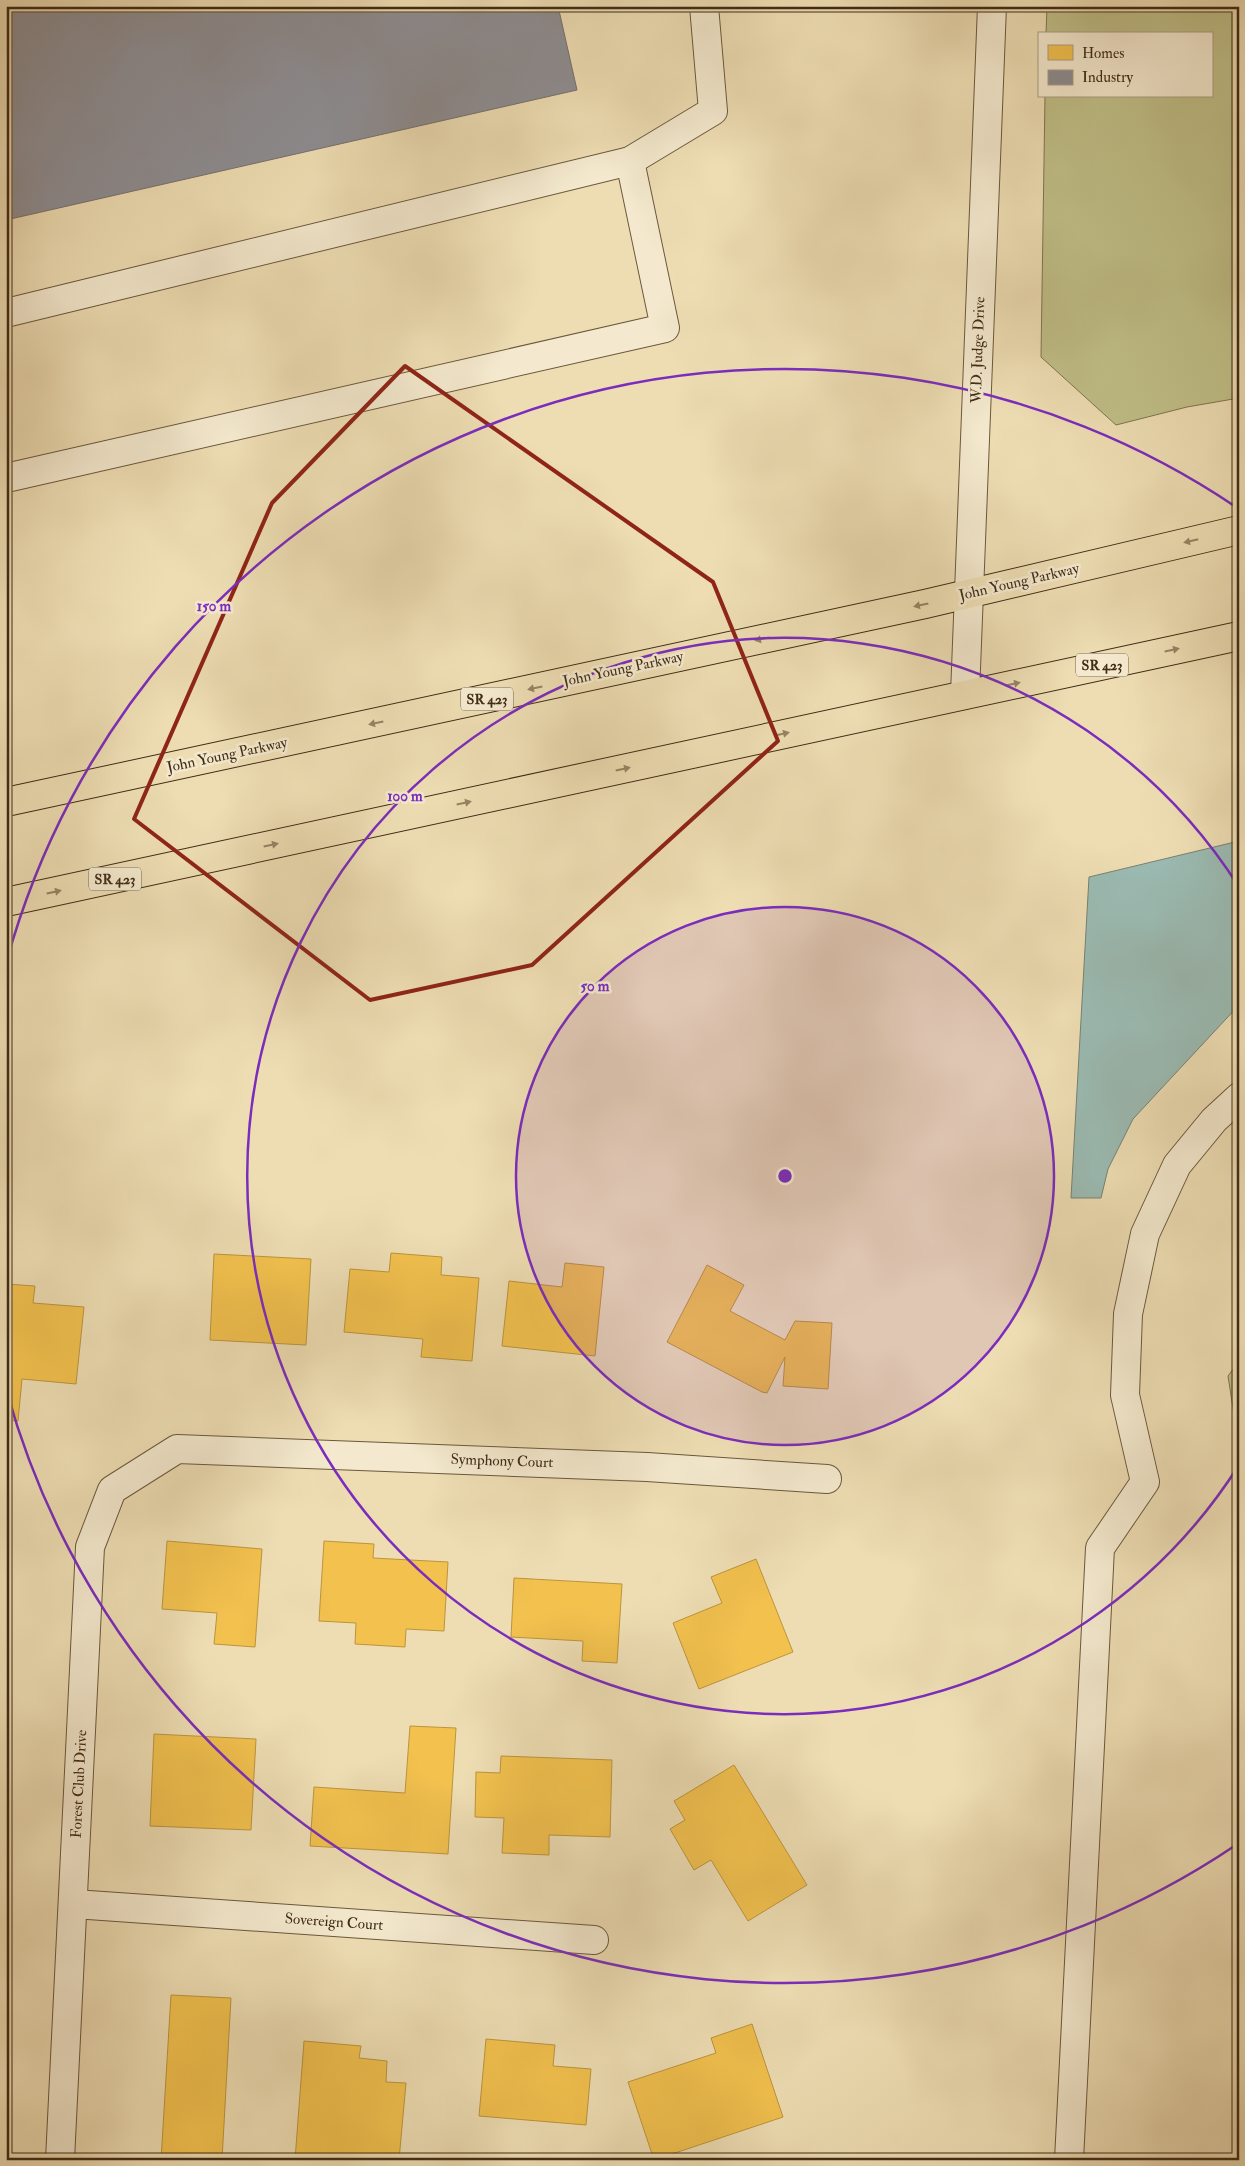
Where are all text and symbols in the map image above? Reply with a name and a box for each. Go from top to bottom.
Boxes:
legend [1038,32,1212,98]
text: Homes [1082,44,1124,63]
text: Industry [1082,68,1133,87]
street label: W.D. Judge Drive [967,296,990,405]
one-way arrow [1184,537,1199,545]
street label: John Young Parkway [956,559,1082,606]
text: 150 m [197,597,231,616]
one-way arrow [913,601,928,609]
one-way arrow [754,635,770,643]
one-way arrow [1164,646,1180,654]
street label: John Young Parkway [560,647,686,692]
road number: SR 423 [1076,654,1128,676]
one-way arrow [1005,680,1020,688]
one-way arrow [527,684,542,692]
road number: SR 423 [461,688,513,711]
one-way arrow [367,719,383,727]
one-way arrow [774,730,789,738]
street label: John Young Parkway [164,733,290,778]
one-way arrow [615,765,630,773]
text: 100 m [387,787,423,806]
one-way arrow [457,799,472,807]
one-way arrow [264,841,279,849]
road number: SR 423 [89,868,141,891]
one-way arrow [46,888,61,896]
text: 50 m [581,977,610,996]
centre of rings [776,1167,794,1185]
street label: Symphony Court [450,1450,554,1473]
street label: Forest Club Drive [67,1729,91,1839]
street label: Sovereign Court [284,1909,384,1935]

